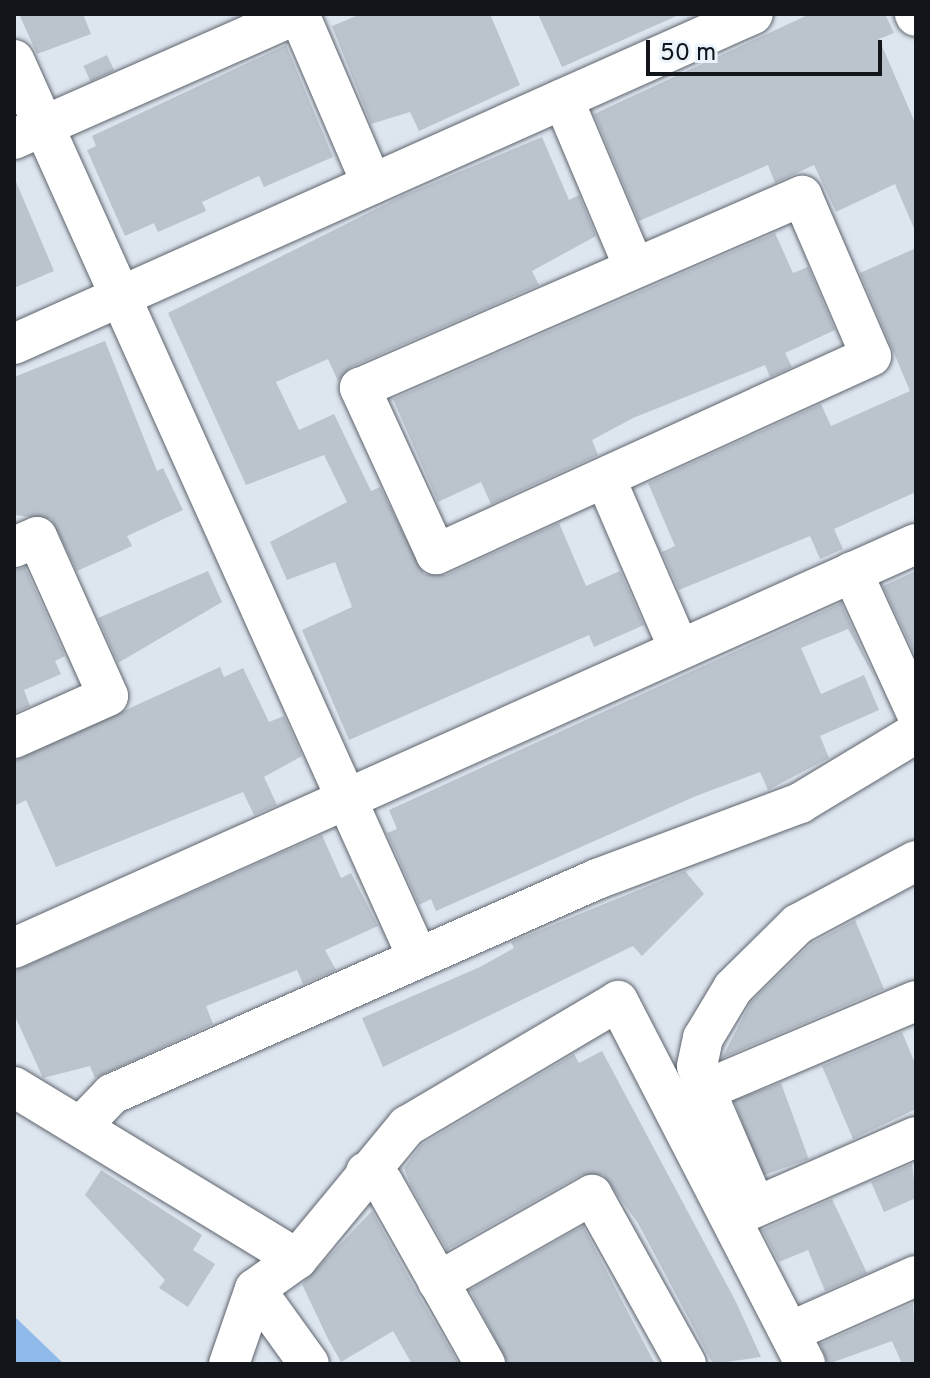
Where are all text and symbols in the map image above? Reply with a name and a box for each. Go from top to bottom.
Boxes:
scale bar [650,24,886,74]
text: 50 m [660,39,716,69]

